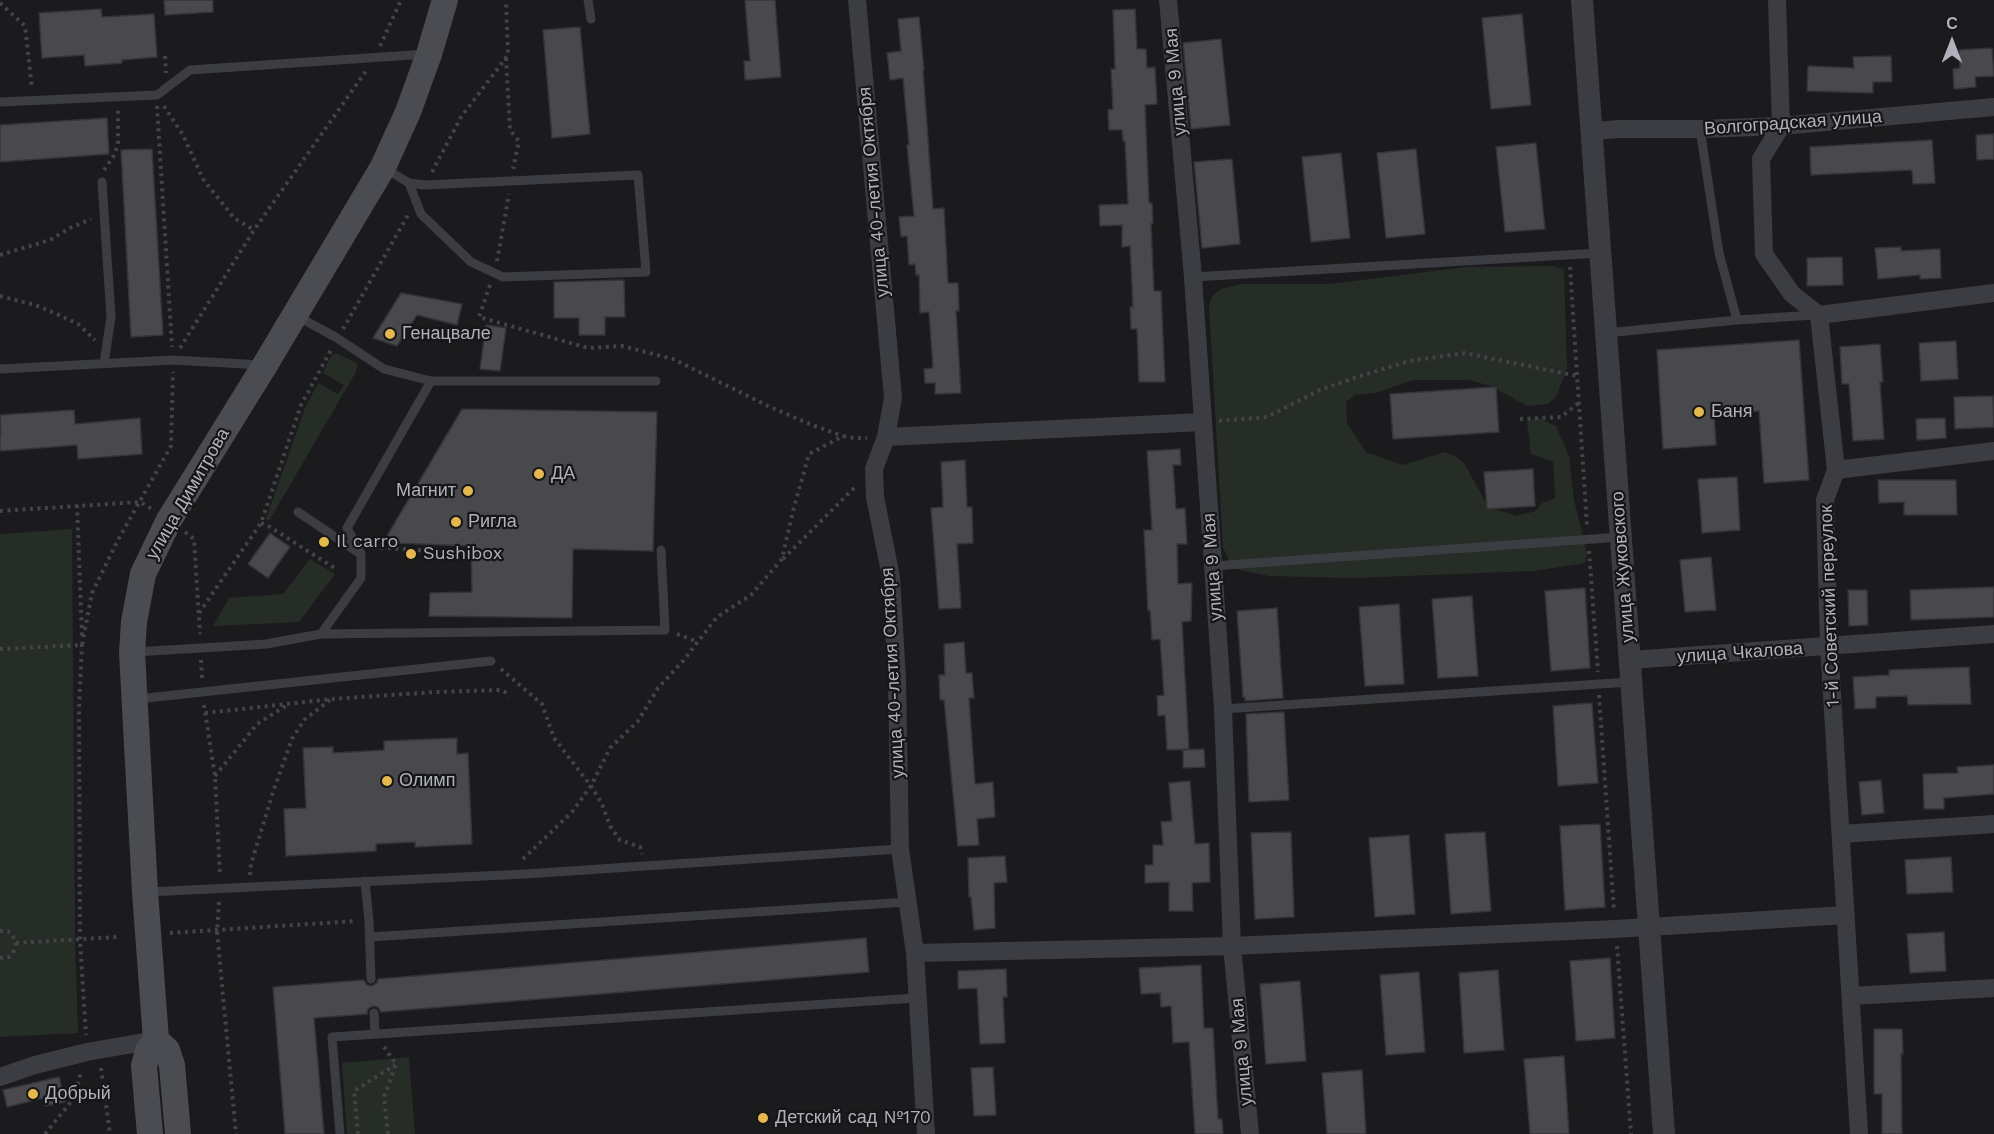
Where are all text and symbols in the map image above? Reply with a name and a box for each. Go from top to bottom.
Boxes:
north arrow [1922,12,1982,72]
text: С [1946,14,1958,33]
street label: улица 9 Мая [1161,27,1191,137]
street label: улица 40-летия Октября [854,86,894,298]
street label: Волгоградская улица [1703,106,1883,140]
place label: Генацвале [402,323,491,345]
marker: Генацвале [383,327,397,341]
place label: Баня [1711,401,1753,423]
marker: Баня [1692,405,1706,419]
street label: улица Димитрова [142,425,234,563]
place label: ДА [551,463,575,485]
marker: ДА [532,467,546,481]
place label: Магнит [396,480,456,502]
marker: Магнит [461,484,475,498]
street label: улица Жуковского [1607,491,1639,643]
street label: 1-й Советский переулок [1816,505,1844,707]
place label: Ригла [468,511,517,533]
street label: улица 9 Мая [1198,512,1228,622]
marker: Ригла [449,515,463,529]
place label: Il carro [336,531,398,553]
marker: Il carro [317,535,331,549]
place label: Sushibox [423,543,502,565]
marker: Sushibox [404,547,418,561]
street label: улица 40-летия Октября [877,567,909,779]
street label: улица Чкалова [1676,638,1804,668]
place label: Олимп [399,770,455,792]
marker: Олимп [380,774,394,788]
street label: улица 9 Мая [1227,997,1257,1107]
place label: Добрый [45,1083,111,1105]
marker: Добрый [26,1087,40,1101]
place label: Детский сад №170 [775,1107,931,1129]
marker: Детский сад №170 [756,1111,770,1125]

